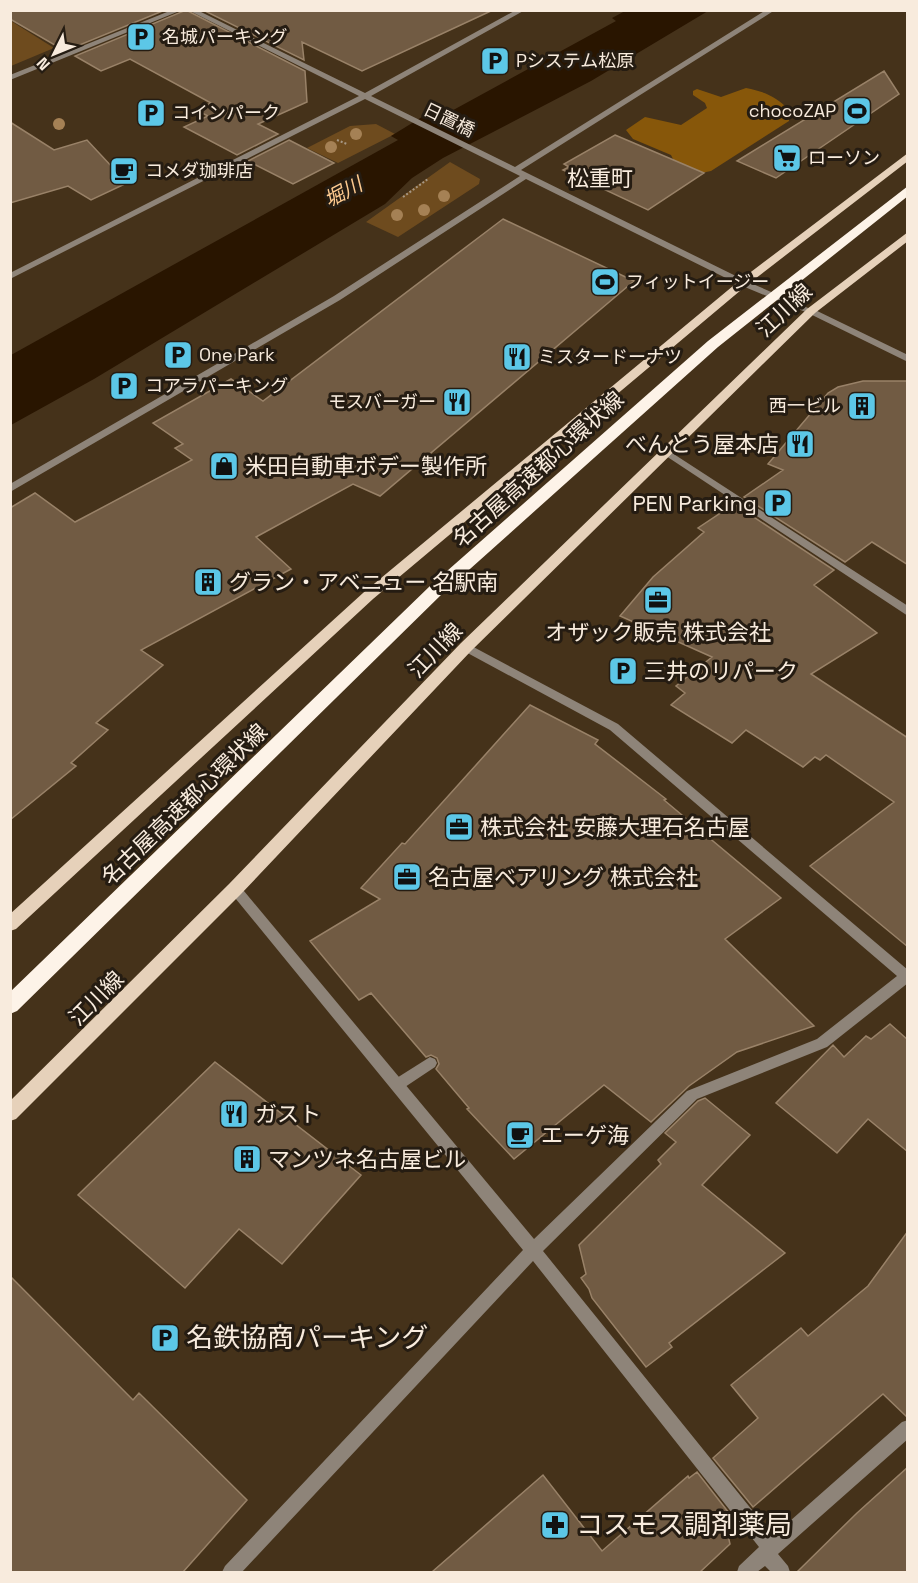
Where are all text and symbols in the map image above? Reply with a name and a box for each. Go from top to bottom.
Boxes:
parking icon: 名城パーキング [125,21,157,53]
north arrow [24,24,84,84]
place label: 名城パーキング [162,25,287,48]
parking icon: Pシステム松原 [479,45,511,77]
place label: Pシステム松原 [516,49,634,72]
text: N [32,53,55,75]
sports icon: chocoZAP [841,95,873,127]
parking icon: コインパーク [135,97,167,129]
street label: 日置橋 [420,97,479,142]
place label: chocoZAP [749,99,836,122]
place label: コインパーク [172,101,280,124]
supermarket icon: ローソン [771,142,803,174]
place label: ローソン [808,146,880,169]
cafe icon: コメダ珈琲店 [108,155,140,187]
place label: コメダ珈琲店 [145,159,253,182]
district label: 松重町 [567,164,633,192]
water label: 堀川 [319,170,369,213]
sports icon: フィットイージー [589,266,621,298]
place label: フィットイージー [626,270,769,293]
street label: 江川線 [750,277,818,343]
parking icon: One Park [162,339,194,371]
restaurant icon: ミスタードーナツ [501,341,533,373]
place label: One Park [199,343,275,366]
place label: ミスタードーナツ [538,345,682,368]
parking icon: コアラパーキング [108,370,140,402]
place label: コアラパーキング [145,374,288,397]
street label: 名古屋高速都心環状線 [447,385,629,553]
restaurant icon: モスバーガー [441,386,473,418]
place label: モスバーガー [328,390,436,413]
building icon: 西一ビル [846,390,878,422]
place label: 西一ビル [769,394,841,417]
restaurant icon: べんとう屋本店 [784,428,816,460]
place label: べんとう屋本店 [625,430,779,458]
shop icon: 米田自動車ボデー製作所 [208,450,240,482]
place label: 米田自動車ボデー製作所 [245,452,487,480]
parking icon: PEN Parking [762,487,794,519]
place label: PEN Parking [632,489,757,517]
building icon: グラン・アベニュー 名駅南 [192,566,224,598]
place label: グラン・アベニュー 名駅南 [229,568,498,596]
office icon: オザック販売 株式会社 [642,584,674,616]
street label: 江川線 [402,617,468,683]
place label: オザック販売 株式会社 [545,618,771,646]
parking icon: 三井のリパーク [607,655,639,687]
place label: 三井のリパーク [644,657,798,685]
street label: 名古屋高速都心環状線 [95,718,273,890]
office icon: 株式会社 安藤大理石名古屋 [443,811,475,843]
place label: 株式会社 安藤大理石名古屋 [480,813,750,841]
office icon: 名古屋ベアリング 株式会社 [391,861,423,893]
place label: 名古屋ベアリング 株式会社 [428,863,698,891]
street label: 江川線 [63,965,129,1031]
restaurant icon: ガスト [218,1098,250,1130]
place label: ガスト [255,1100,321,1128]
cafe icon: エーゲ海 [504,1119,536,1151]
place label: エーゲ海 [541,1121,629,1149]
building icon: マンツネ名古屋ビル [231,1143,263,1175]
place label: マンツネ名古屋ビル [268,1145,466,1173]
place label: 名鉄協商パーキング [186,1320,428,1355]
parking icon: 名鉄協商パーキング [149,1322,181,1354]
place label: コスモス調剤薬局 [576,1507,792,1542]
pharmacy icon: コスモス調剤薬局 [539,1509,571,1541]

